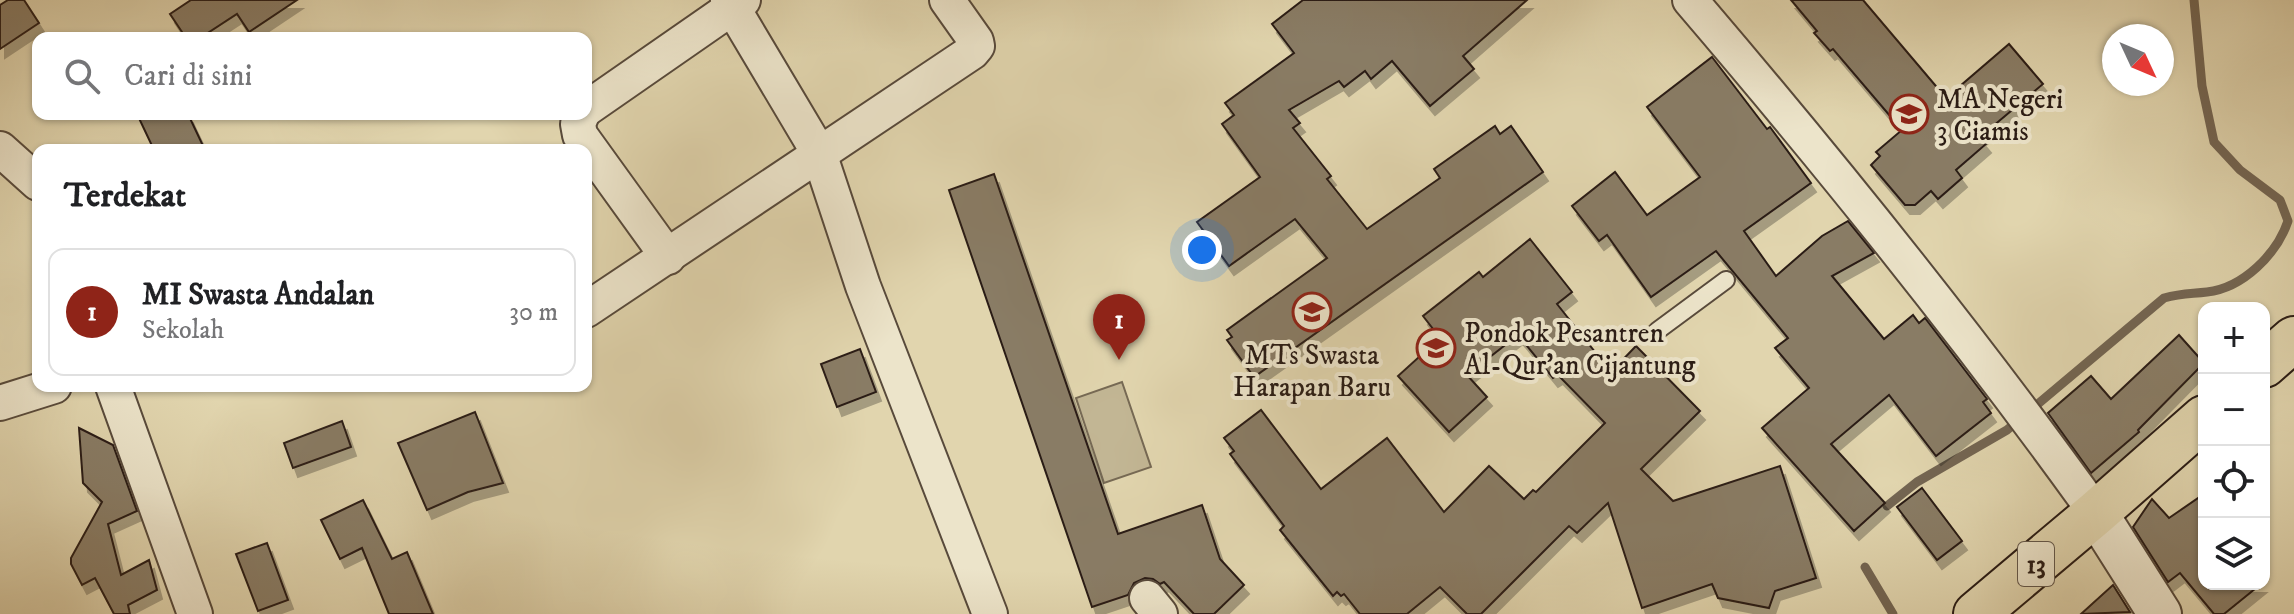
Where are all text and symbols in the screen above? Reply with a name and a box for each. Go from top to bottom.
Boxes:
north arrow [2102,24,2174,96]
search box [32,32,592,120]
icon: search [60,54,104,98]
text: Cari di sini [124,58,252,95]
place label: MA Negeri 3 Ciamis [1937,82,2063,149]
school or university icon: MA Negeri 3 Ciamis [1888,93,1930,135]
text: Terdekat [64,175,186,217]
your location [1182,230,1222,270]
text: MI Swasta Andalan [142,277,374,314]
school or university icon: MTs Swasta Harapan Baru [1291,291,1333,333]
pin: 1 [1093,294,1145,360]
text: 1 [87,296,97,329]
text: 30 m [509,296,558,329]
map controls [2198,302,2270,590]
button: + [2198,302,2270,374]
text: Sekolah [142,314,224,347]
place label: Pondok Pesantren Al-Qur'an Cijantung [1464,316,1696,383]
school or university icon: Pondok Pesantren Al-Qur'an Cijantung [1415,327,1457,369]
place label: MTs Swasta Harapan Baru [1233,338,1391,405]
button: − [2198,374,2270,446]
button: locate [2198,446,2270,518]
button: layers [2198,518,2270,590]
road number: 13 [2018,542,2054,586]

